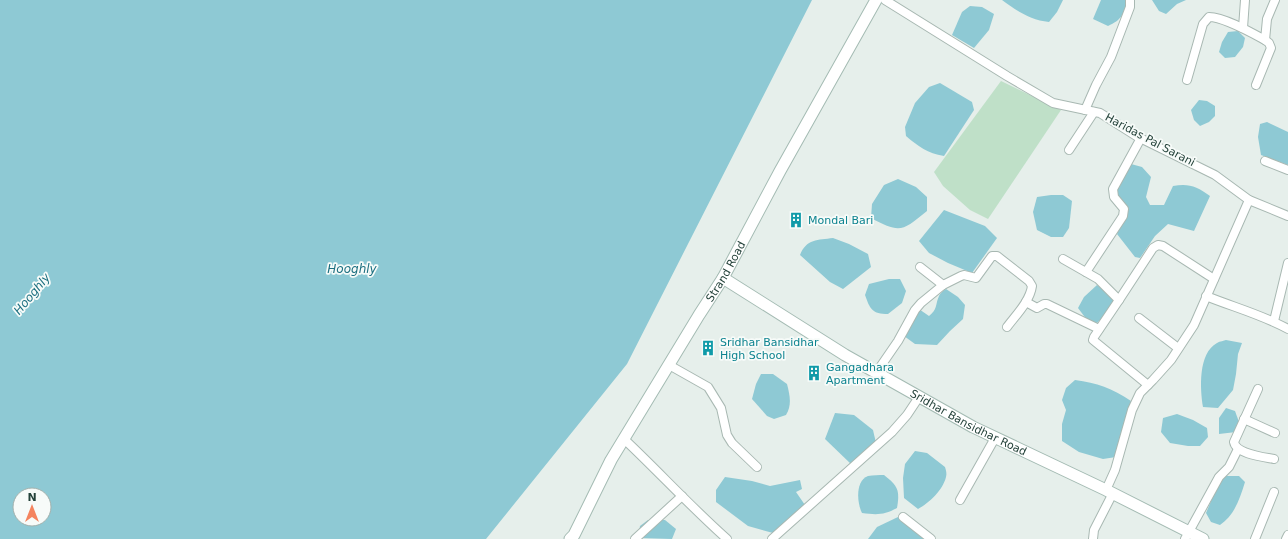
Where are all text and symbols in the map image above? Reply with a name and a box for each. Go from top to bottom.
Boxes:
street label: Haridas Pal Sarani [1103,111,1197,169]
building icon: Mondal Bari [787,211,805,229]
place label: Mondal Bari [808,214,873,227]
street label: Strand Road [703,239,748,304]
water label: Hooghly [327,262,378,276]
water label: Hooghly [11,270,54,317]
place label: Sridhar Bansidhar High School [720,336,819,362]
building icon: Sridhar Bansidhar High School [699,339,717,357]
place label: Gangadhara Apartment [826,361,894,387]
building icon: Gangadhara Apartment [805,364,823,382]
street label: Sridhar Bansidhar Road [908,387,1029,458]
north arrow [12,487,52,527]
text: N [27,491,37,504]

